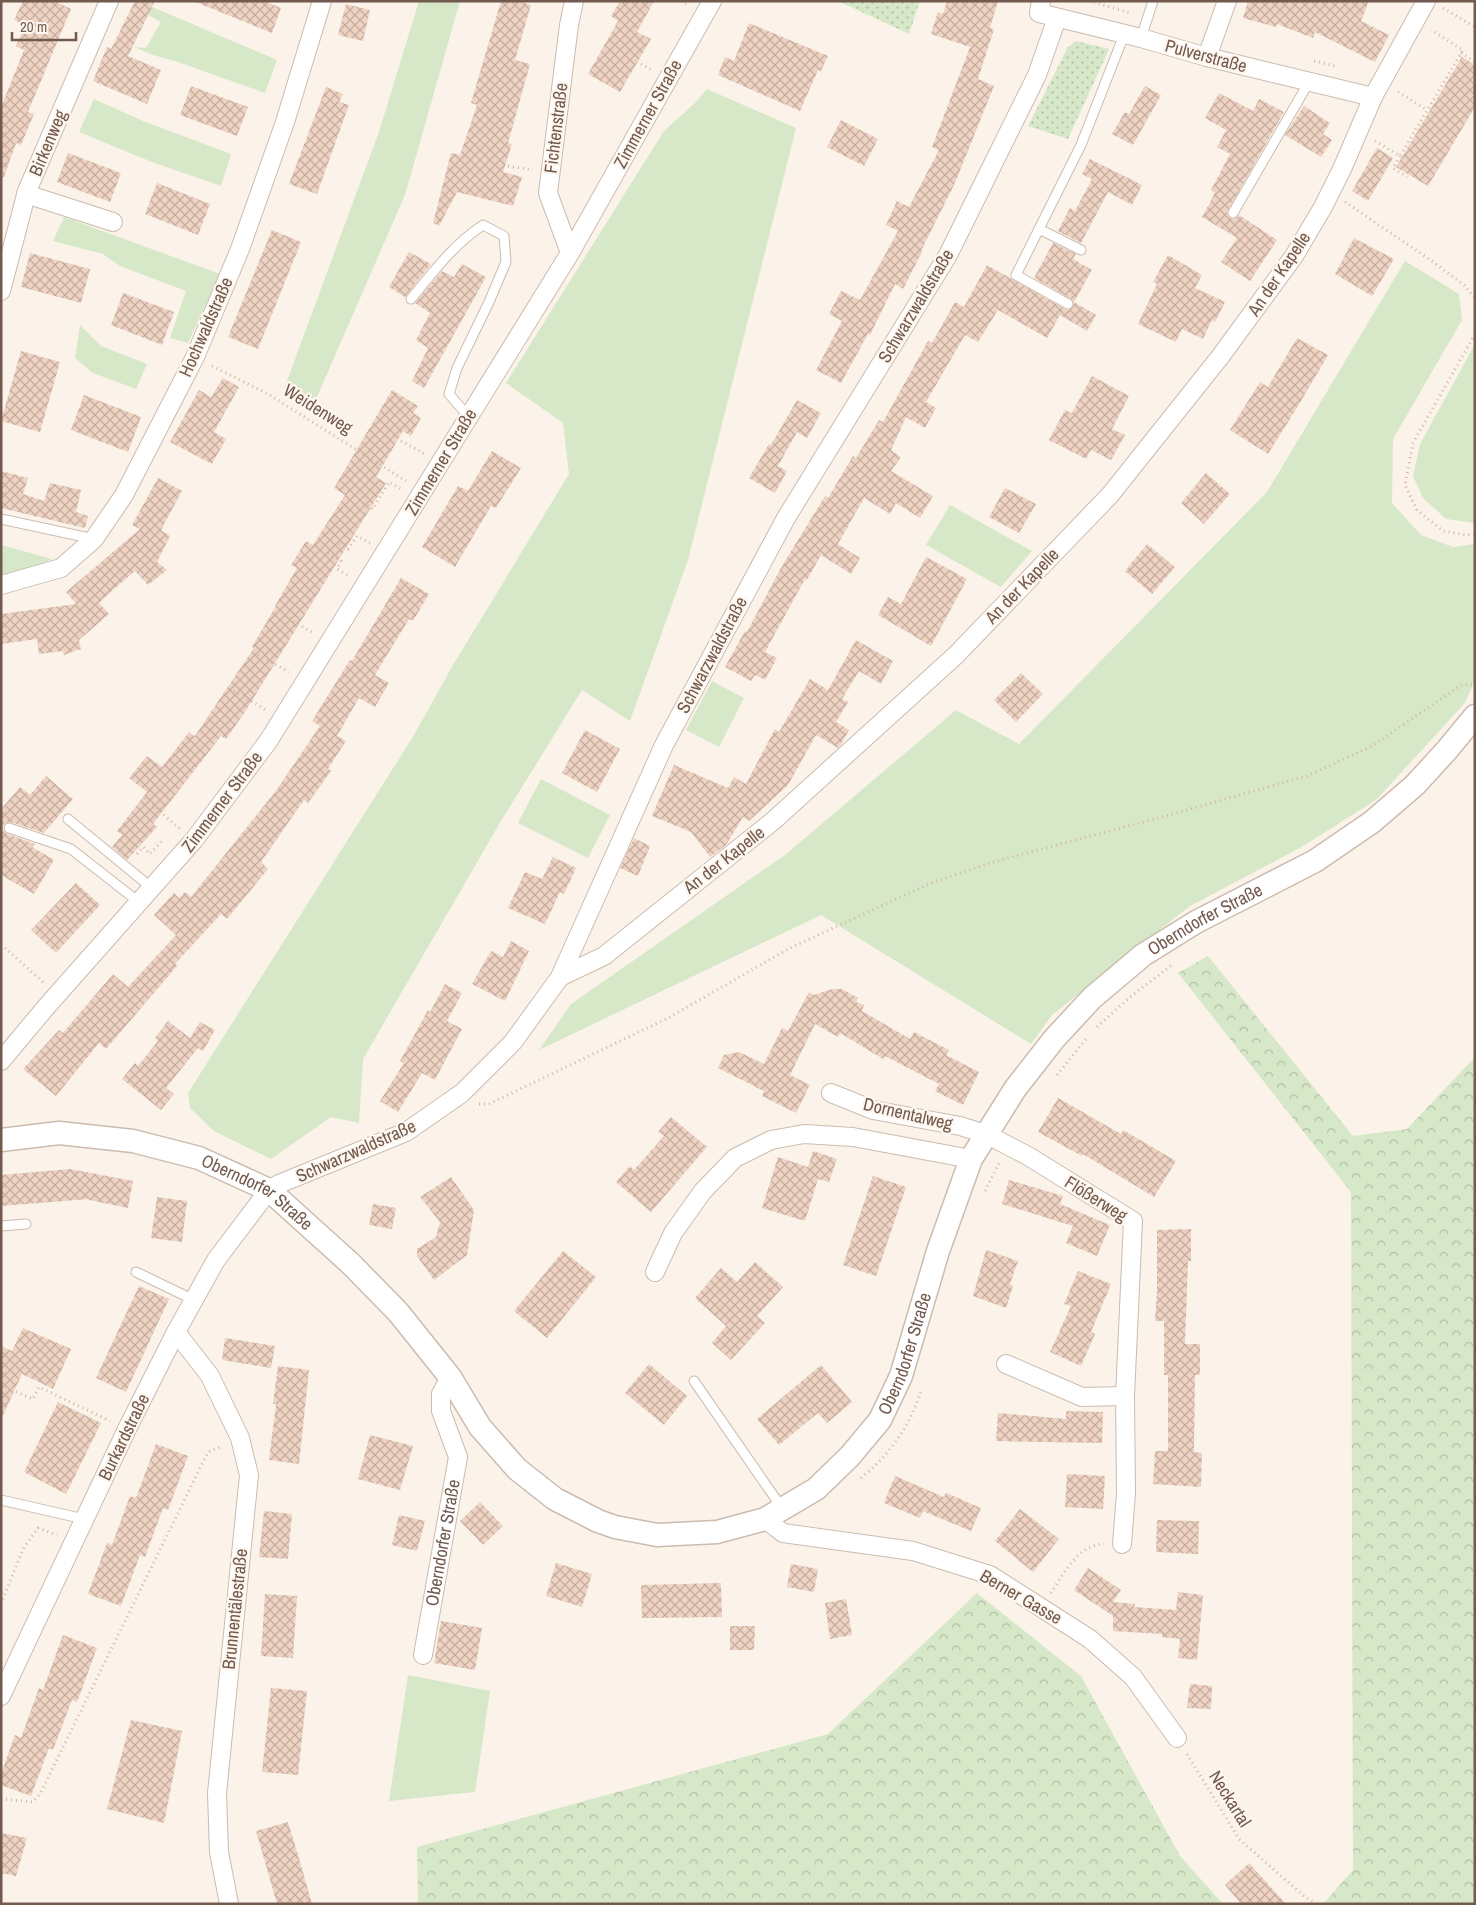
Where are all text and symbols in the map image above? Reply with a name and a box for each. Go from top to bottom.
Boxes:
scale bar [12,10,76,42]
text: 20 m [20,16,47,37]
street label: Pulverstraße [1162,33,1250,78]
street label: Zimmerner Straße [607,55,688,173]
street label: Fichtenstraße [538,81,573,175]
street label: Birkenweg [22,105,73,180]
street label: An der Kapelle [1241,227,1316,322]
street label: Schwarzwaldstraße [872,244,959,367]
street label: Hochwaldstraße [172,273,239,381]
street label: Weidenweg [279,377,359,440]
street label: Zimmerner Straße [399,404,482,520]
street label: An der Kapelle [978,542,1064,630]
street label: Schwarzwaldstraße [670,592,753,717]
street label: Zimmerner Straße [175,746,268,857]
street label: An der Kapelle [677,820,770,900]
street label: Oberndorfer Straße [1143,877,1267,961]
street label: Dornentalweg [861,1091,956,1136]
street label: Schwarzwaldstraße [292,1113,420,1188]
street label: Oberndorfer Straße [198,1148,319,1236]
street label: Flößerweg [1060,1170,1133,1228]
street label: Oberndorfer Straße [871,1289,937,1419]
street label: Burkardstraße [92,1389,155,1484]
street label: Oberndorfer Straße [419,1477,466,1608]
street label: Brunnentälestraße [216,1547,253,1671]
street label: Berner Gasse [976,1563,1067,1630]
street label: Neckartal [1203,1766,1258,1832]

